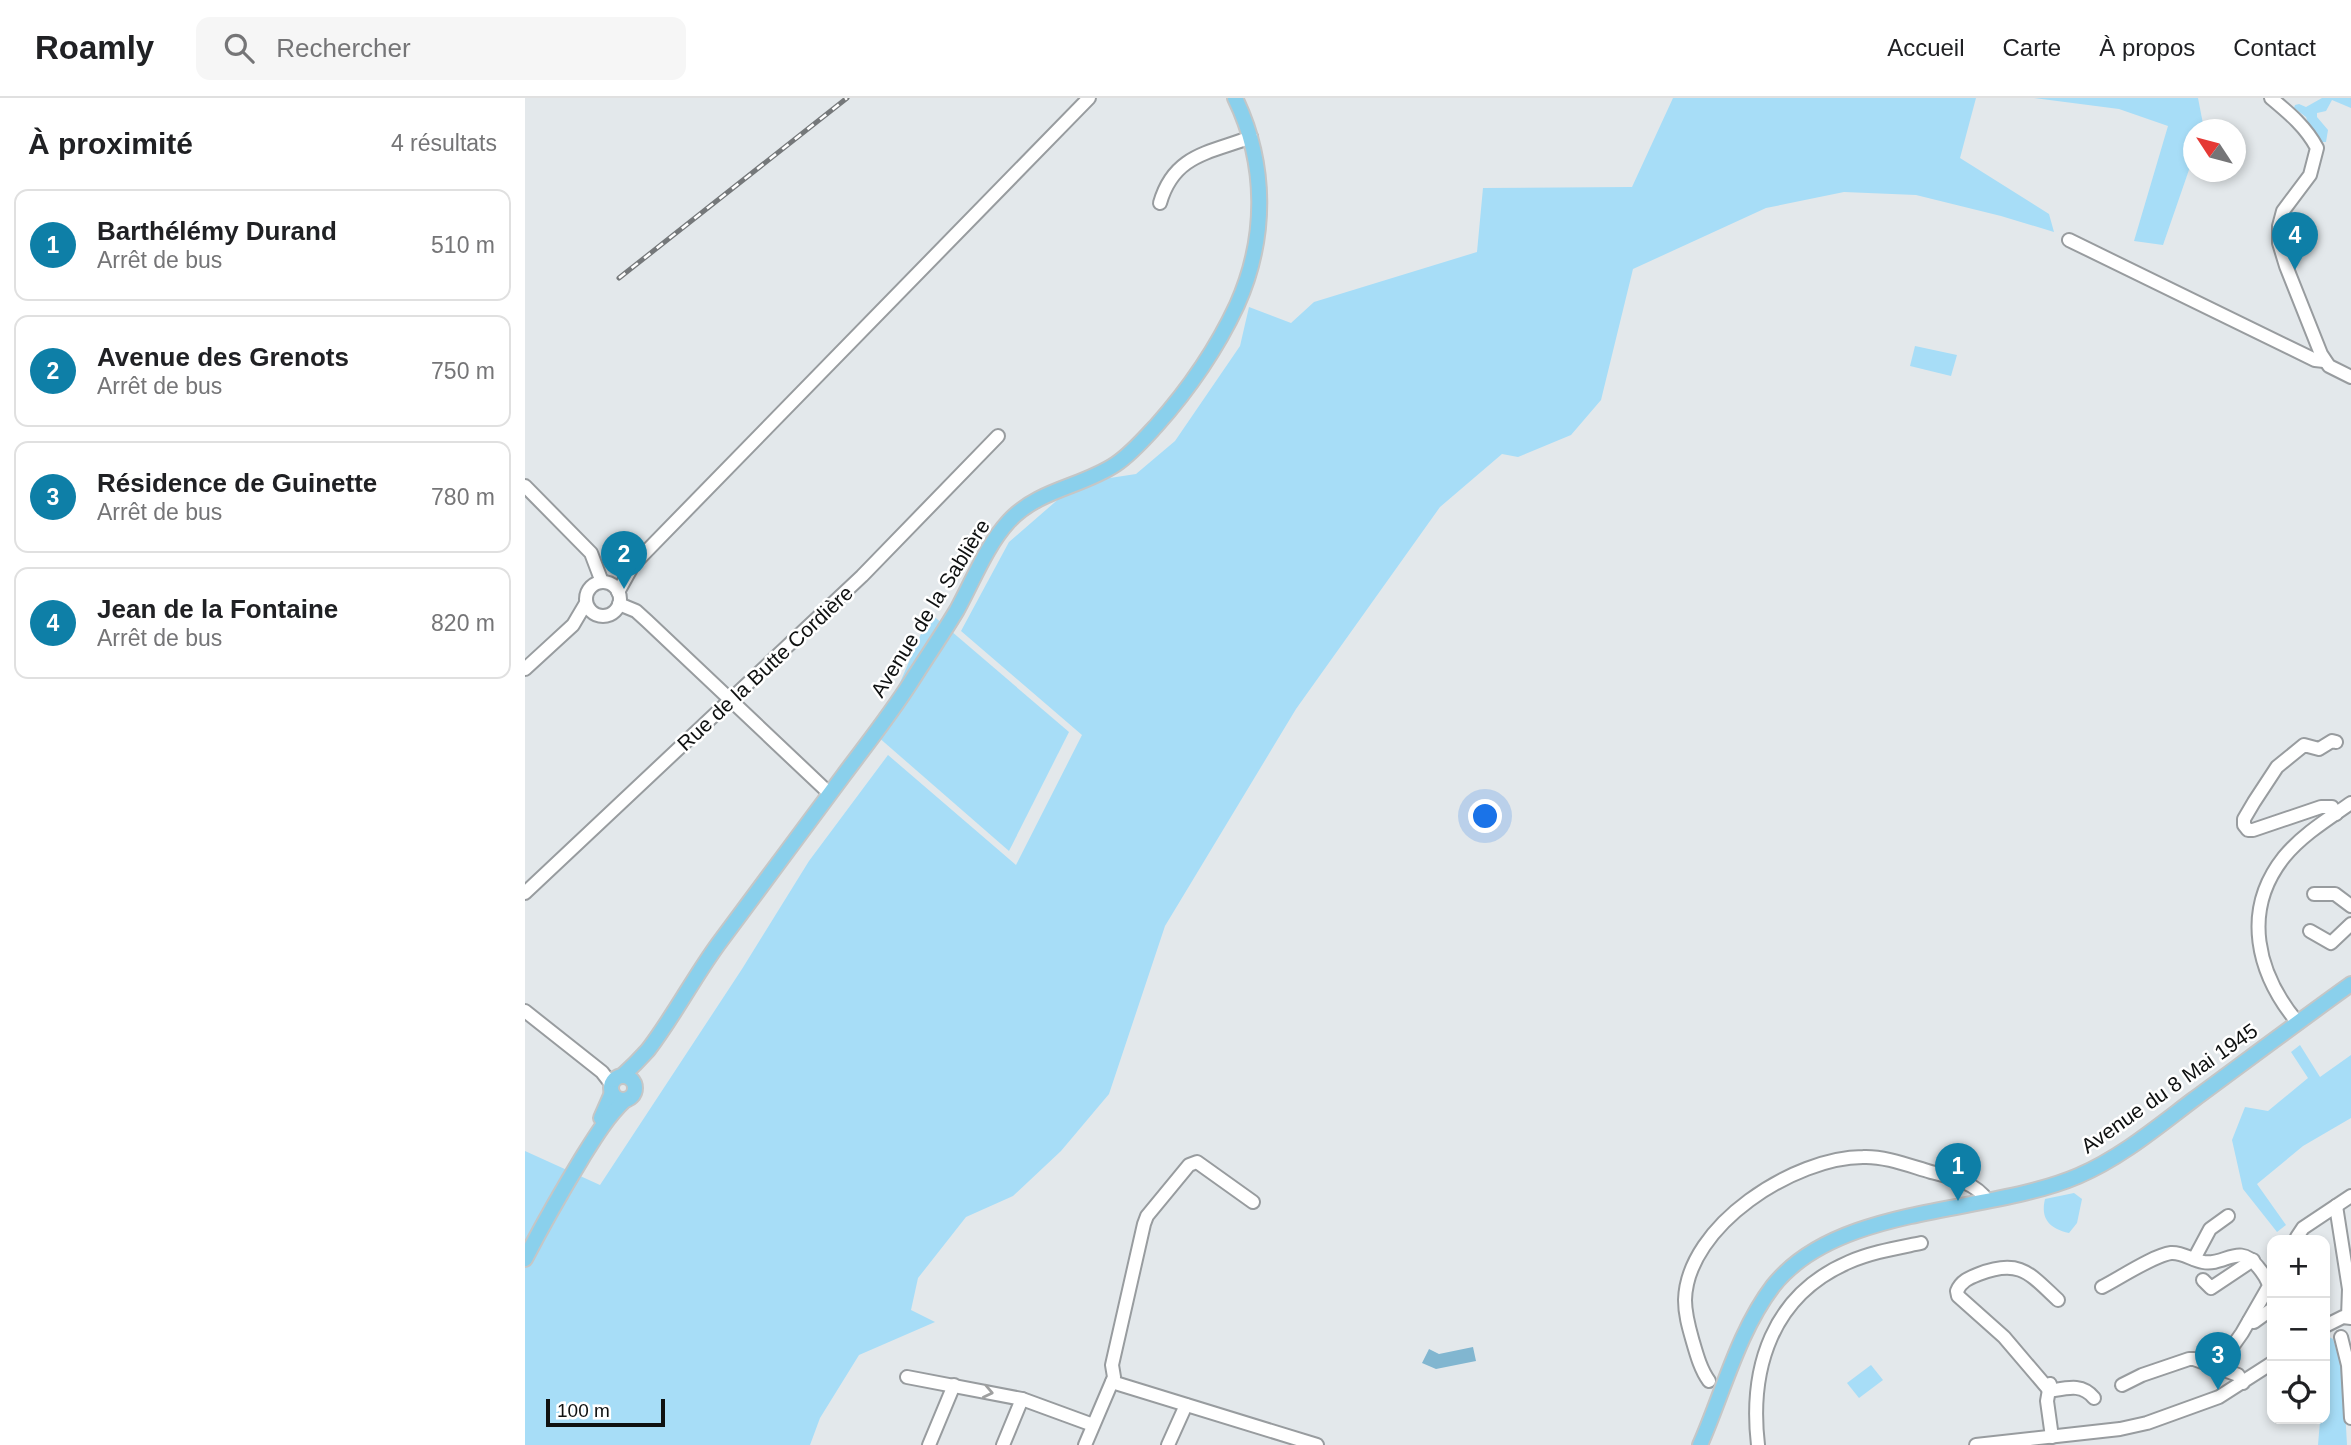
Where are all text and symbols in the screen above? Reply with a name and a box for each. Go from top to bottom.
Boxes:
search box [196,17,686,80]
text: Roamly [35,29,154,66]
icon: search [220,29,258,67]
text: Rechercher [276,33,411,63]
text: Accueil [1887,34,1965,61]
text: Carte [2003,34,2061,61]
text: À propos [2099,34,2195,61]
text: Contact [2233,34,2316,61]
north arrow [2183,119,2246,182]
text: À proximité [28,127,193,160]
text: 4 résultats [391,130,497,156]
pin: 4 [2272,212,2318,270]
text: Barthélémy Durand [97,216,337,246]
text: 1 [47,232,59,258]
text: 510 m [431,232,495,258]
text: Arrêt de bus [97,247,222,273]
text: Avenue des Grenots [97,342,349,372]
text: 2 [47,358,59,384]
text: 750 m [431,358,495,384]
text: Arrêt de bus [97,373,222,399]
text: Résidence de Guinette [97,468,377,498]
text: 3 [47,484,59,510]
text: 780 m [431,484,495,510]
text: Arrêt de bus [97,499,222,525]
street label: Avenue de la Sablière [866,515,994,701]
pin: 2 [601,531,647,589]
street label: Rue de la Butte Cordière [673,581,857,755]
text: Jean de la Fontaine [97,594,338,624]
text: 4 [47,610,59,636]
text: 820 m [431,610,495,636]
text: Arrêt de bus [97,625,222,651]
your location [1468,799,1502,833]
street label: Avenue du 8 Mai 1945 [2076,1018,2262,1158]
pin: 1 [1935,1143,1981,1201]
map controls [2267,1235,2330,1424]
button: + [2267,1235,2330,1298]
button: − [2267,1298,2330,1361]
pin: 3 [2195,1332,2241,1390]
button: locate [2267,1361,2330,1424]
one-way arrow [982,1384,994,1398]
scale bar [546,1396,665,1428]
text: 100 m [557,1400,610,1421]

